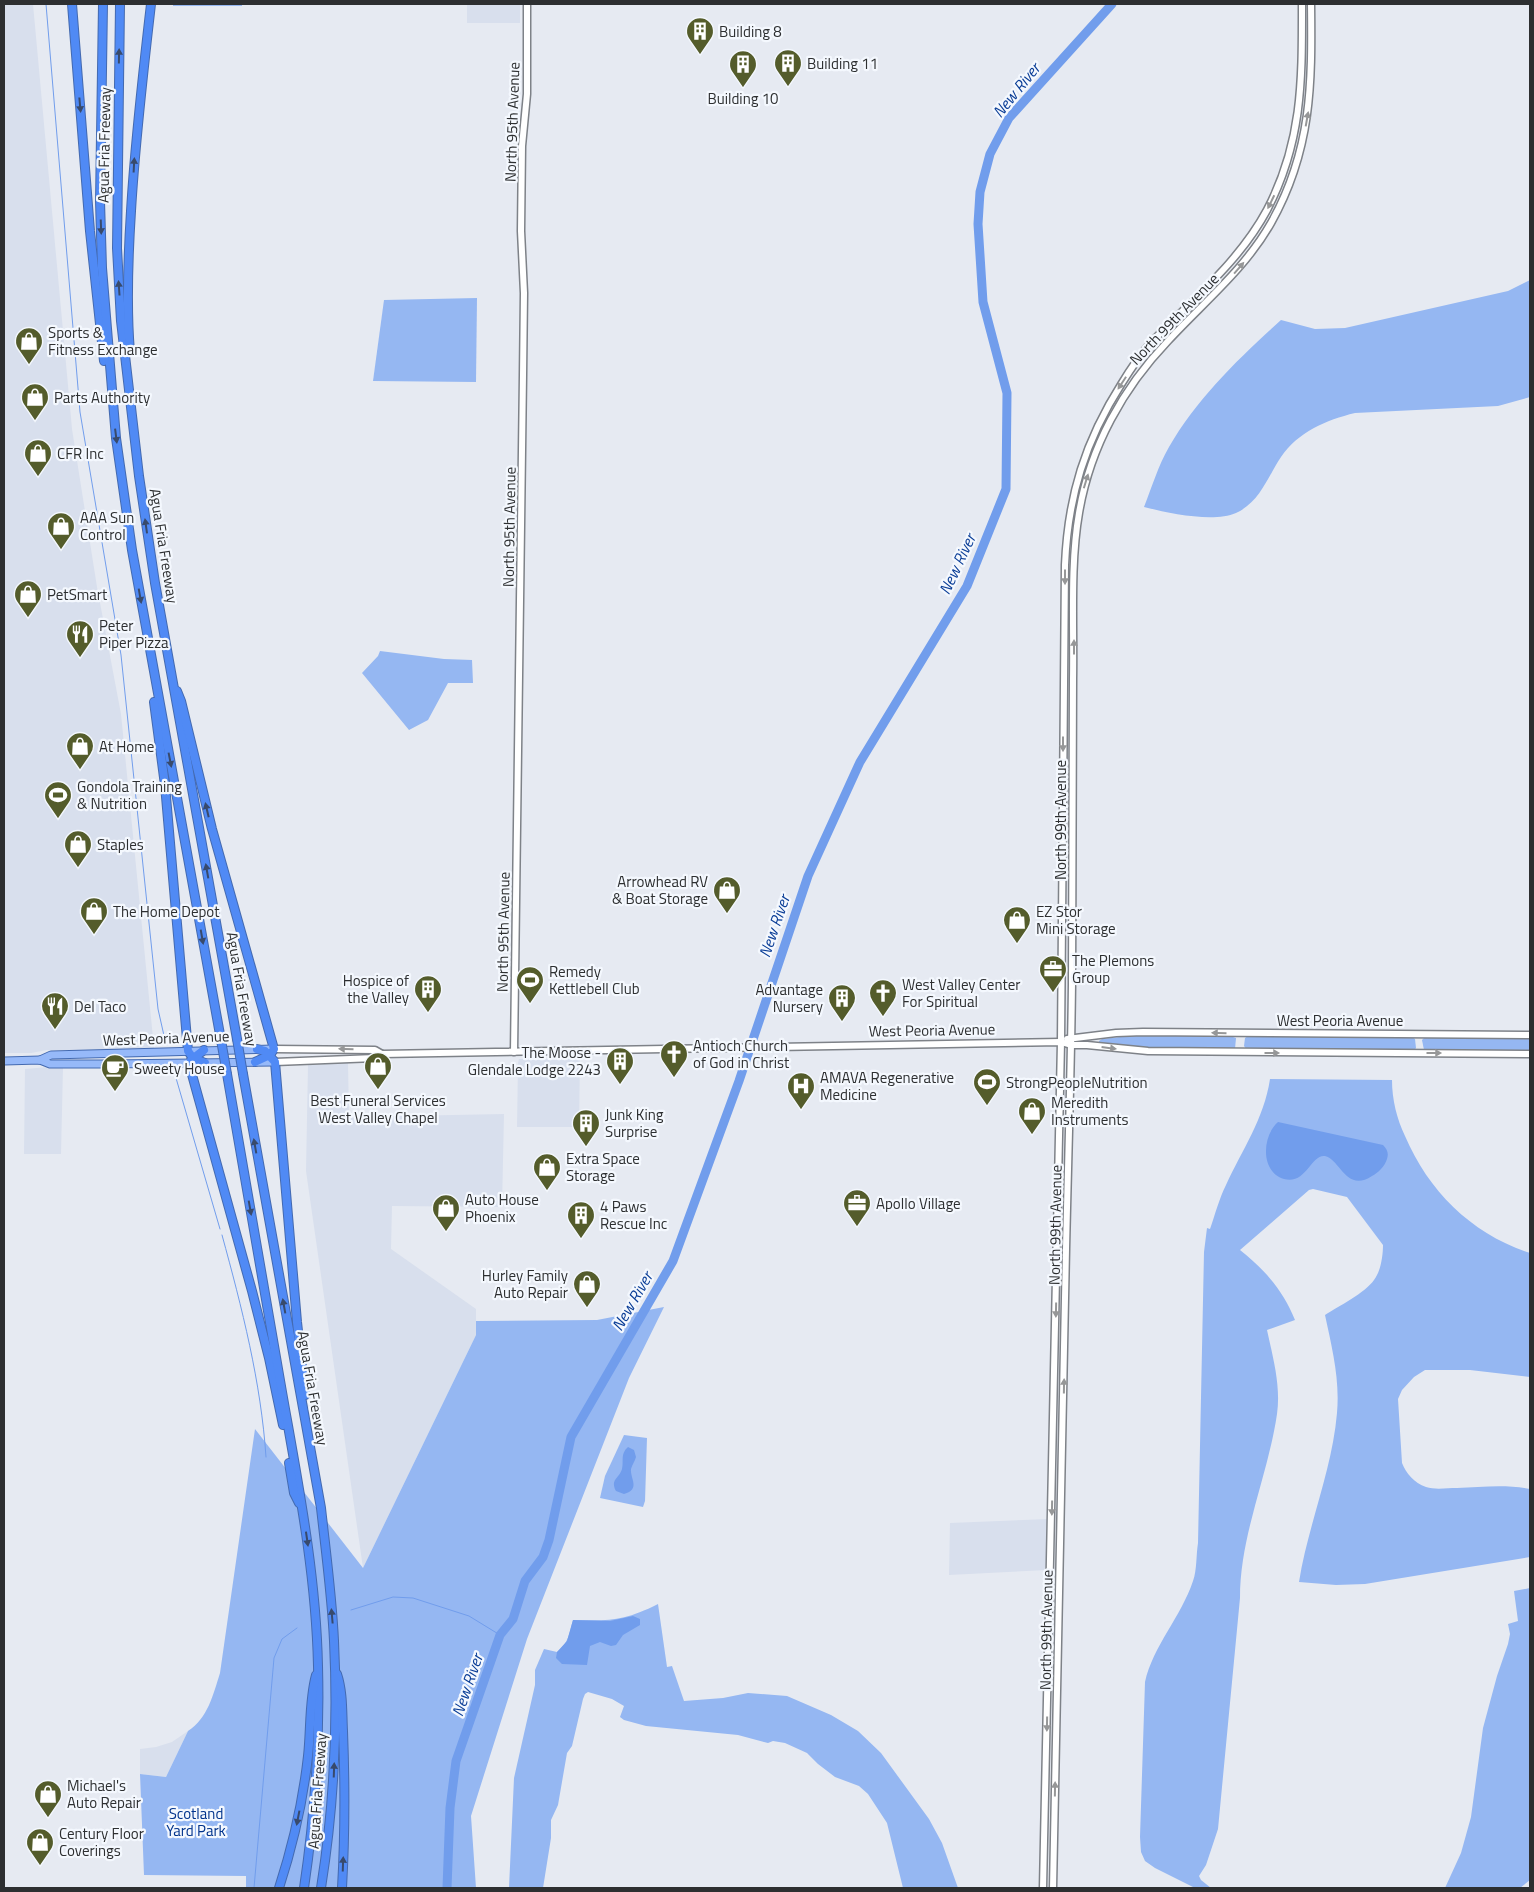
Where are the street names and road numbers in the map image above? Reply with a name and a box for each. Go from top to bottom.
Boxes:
street label: North 95th Avenue [498,62,526,182]
street label: Agua Fria Freeway [91,87,117,203]
street label: North 99th Avenue [1124,268,1224,370]
street label: North 95th Avenue [496,467,522,587]
street label: Agua Fria Freeway [144,487,184,605]
street label: North 99th Avenue [1049,760,1072,880]
street label: North 95th Avenue [490,872,516,992]
street label: Agua Fria Freeway [221,930,263,1048]
street label: West Peoria Avenue [1277,1009,1403,1032]
street label: West Peoria Avenue [868,1017,996,1043]
street label: West Peoria Avenue [102,1024,230,1052]
street label: North 99th Avenue [1042,1165,1068,1285]
street label: Agua Fria Freeway [292,1329,334,1447]
street label: North 99th Avenue [1033,1570,1059,1690]
street label: Agua Fria Freeway [301,1732,333,1850]

